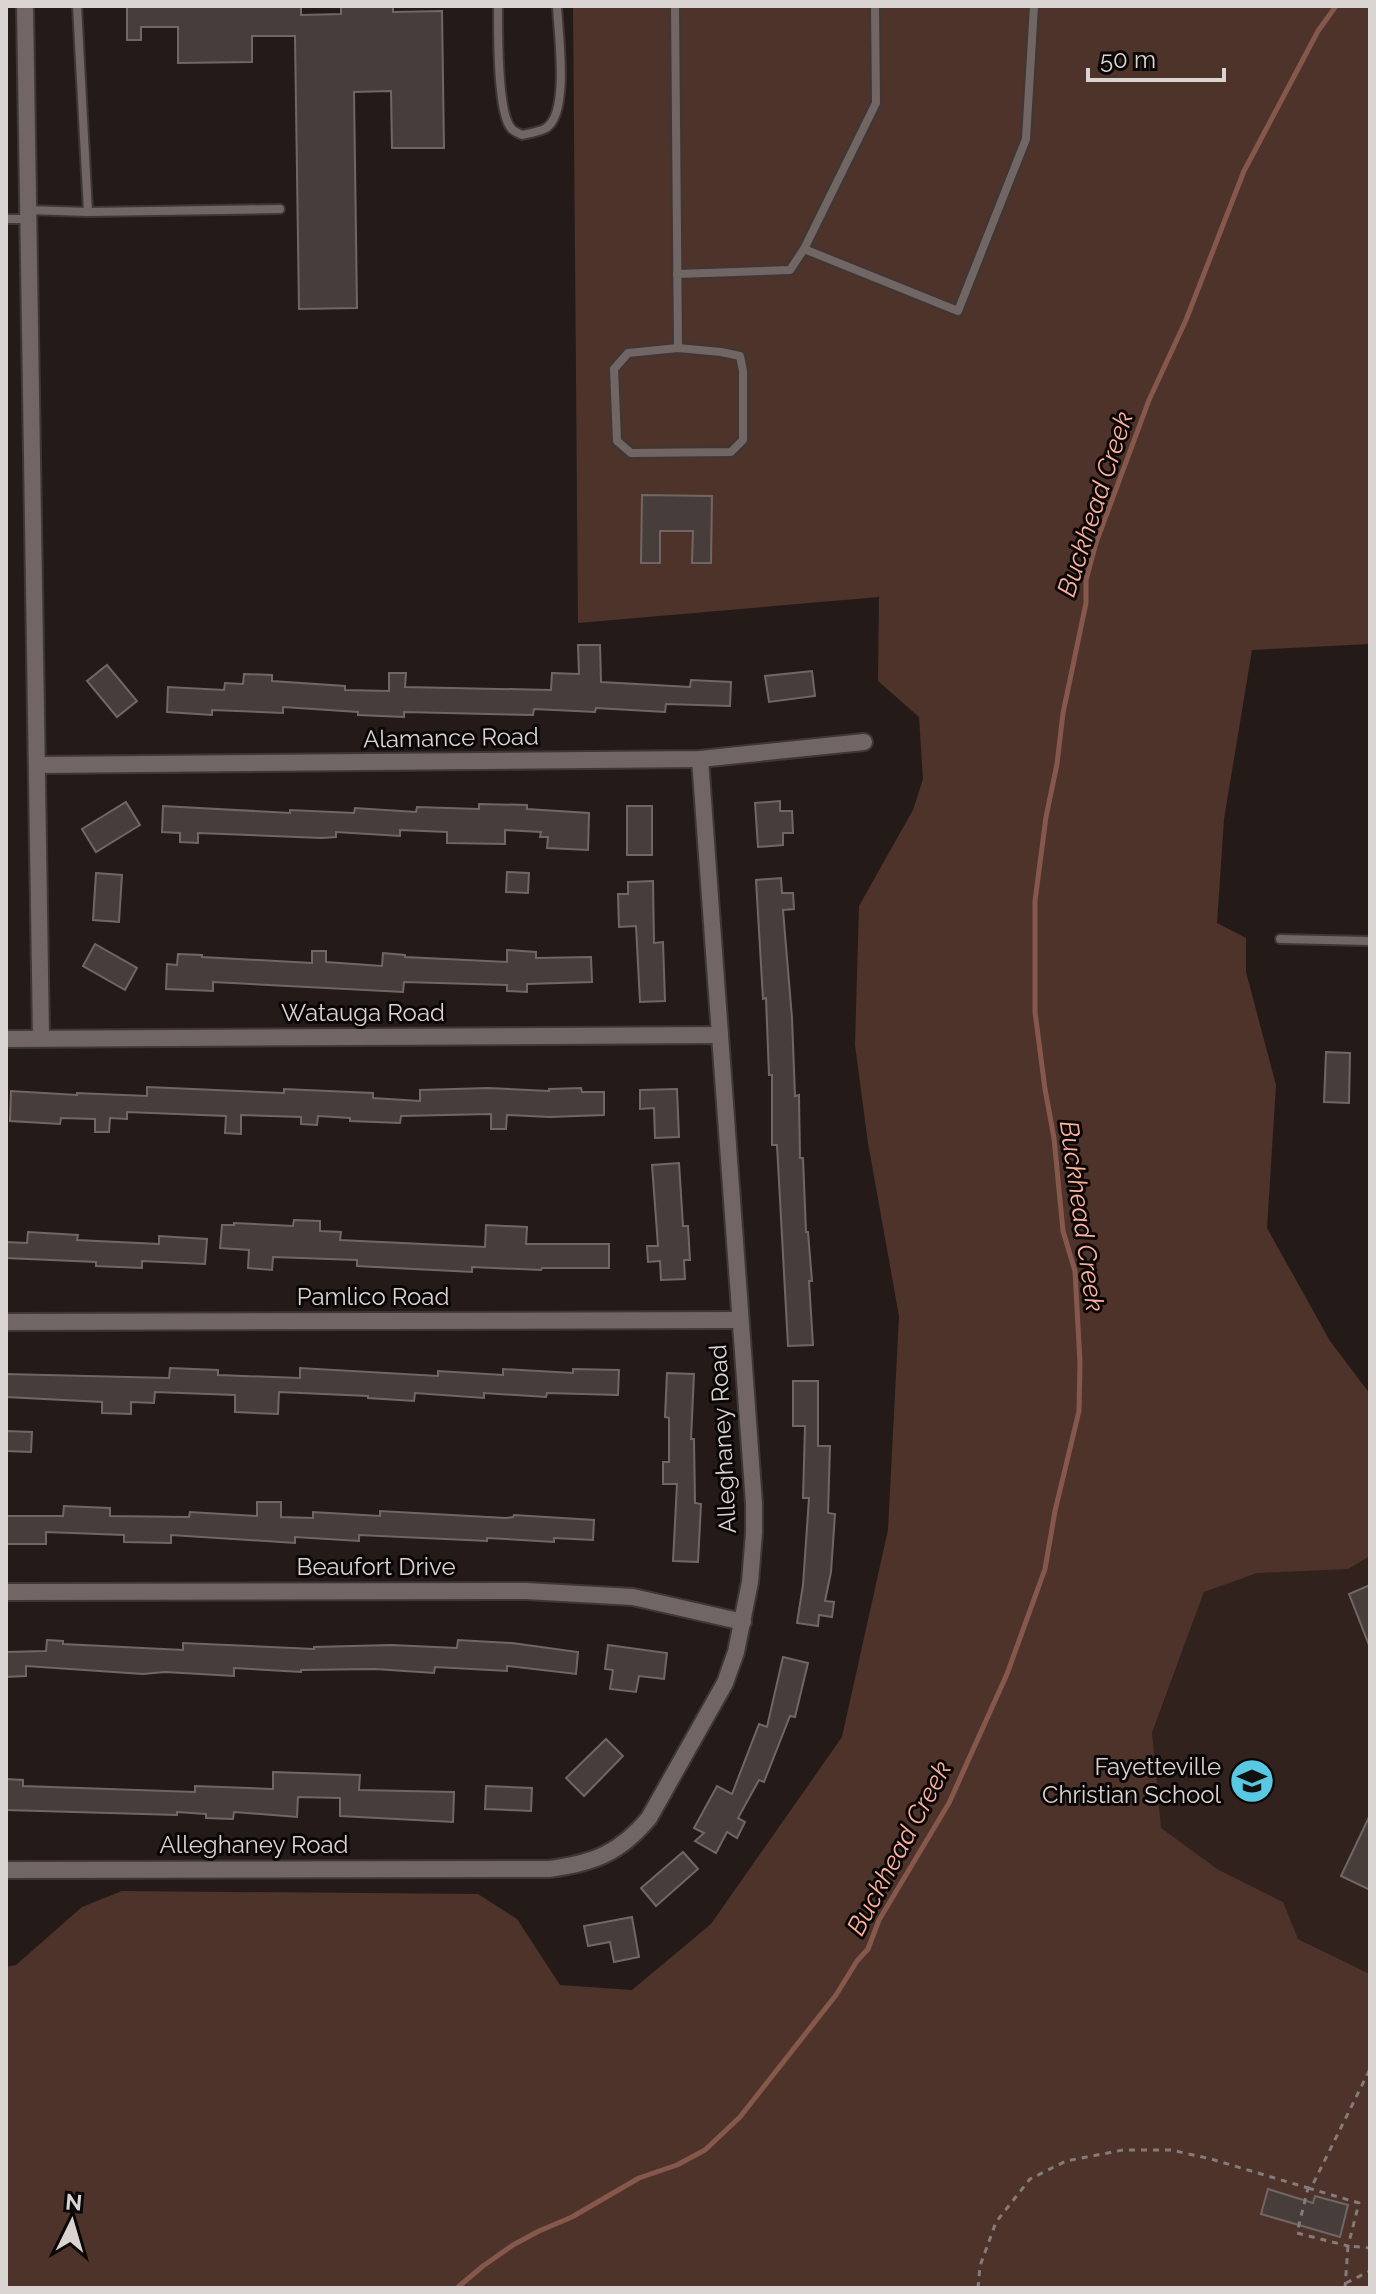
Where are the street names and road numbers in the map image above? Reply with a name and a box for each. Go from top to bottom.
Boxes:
street label: Alamance Road [363,721,539,754]
street label: Watauga Road [281,998,445,1027]
street label: Pamlico Road [297,1282,449,1311]
street label: Alleghaney Road [703,1344,742,1534]
street label: Beaufort Drive [296,1552,456,1581]
street label: Alleghaney Road [159,1830,349,1859]

